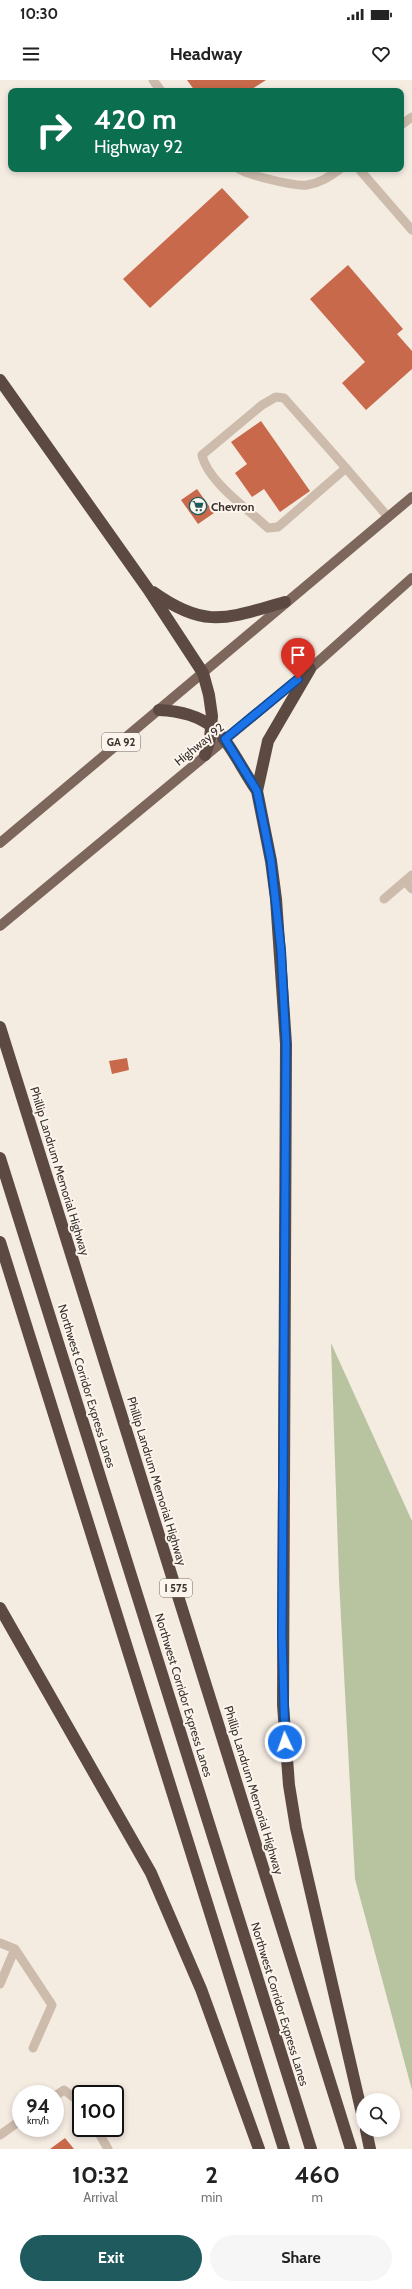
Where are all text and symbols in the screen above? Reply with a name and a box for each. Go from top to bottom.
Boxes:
text: 10:30 [20,5,58,23]
icon: menu [20,43,42,65]
text: Headway [170,43,242,65]
icon: heart [370,43,392,65]
text: 420 m [94,102,177,136]
icon: right [28,104,80,156]
text: Highway 92 [94,136,183,158]
supermarket icon: Chevron [188,496,208,516]
place label: Chevron [211,499,254,514]
pin [281,638,315,679]
icon: arrive [287,644,309,666]
street label: Highway 92 [171,719,227,769]
road number: GA 92 [102,733,140,751]
street label: Phillip Landrum Memorial Highway [27,1085,93,1257]
street label: Northwest Corridor Express Lanes [55,1302,119,1470]
street label: Phillip Landrum Memorial Highway [124,1395,190,1567]
road number: I 575 [160,1579,192,1597]
street label: Northwest Corridor Express Lanes [152,1611,216,1779]
street label: Phillip Landrum Memorial Highway [221,1704,287,1876]
position arrow [264,1721,306,1763]
street label: Northwest Corridor Express Lanes [248,1920,312,2088]
speed limit sign: 100 [72,2085,124,2137]
map controls [356,2093,400,2137]
button: search [356,2093,400,2137]
text: 94 [26,2094,50,2118]
text: km/h [27,2114,49,2127]
text: 10:32 [72,2160,129,2189]
text: 2 [205,2160,218,2189]
text: 460 [295,2160,340,2189]
text: Arrival [83,2189,118,2205]
text: min [201,2189,222,2205]
text: m [312,2189,323,2205]
button: Exit [20,2235,202,2281]
button: Share [210,2235,392,2281]

